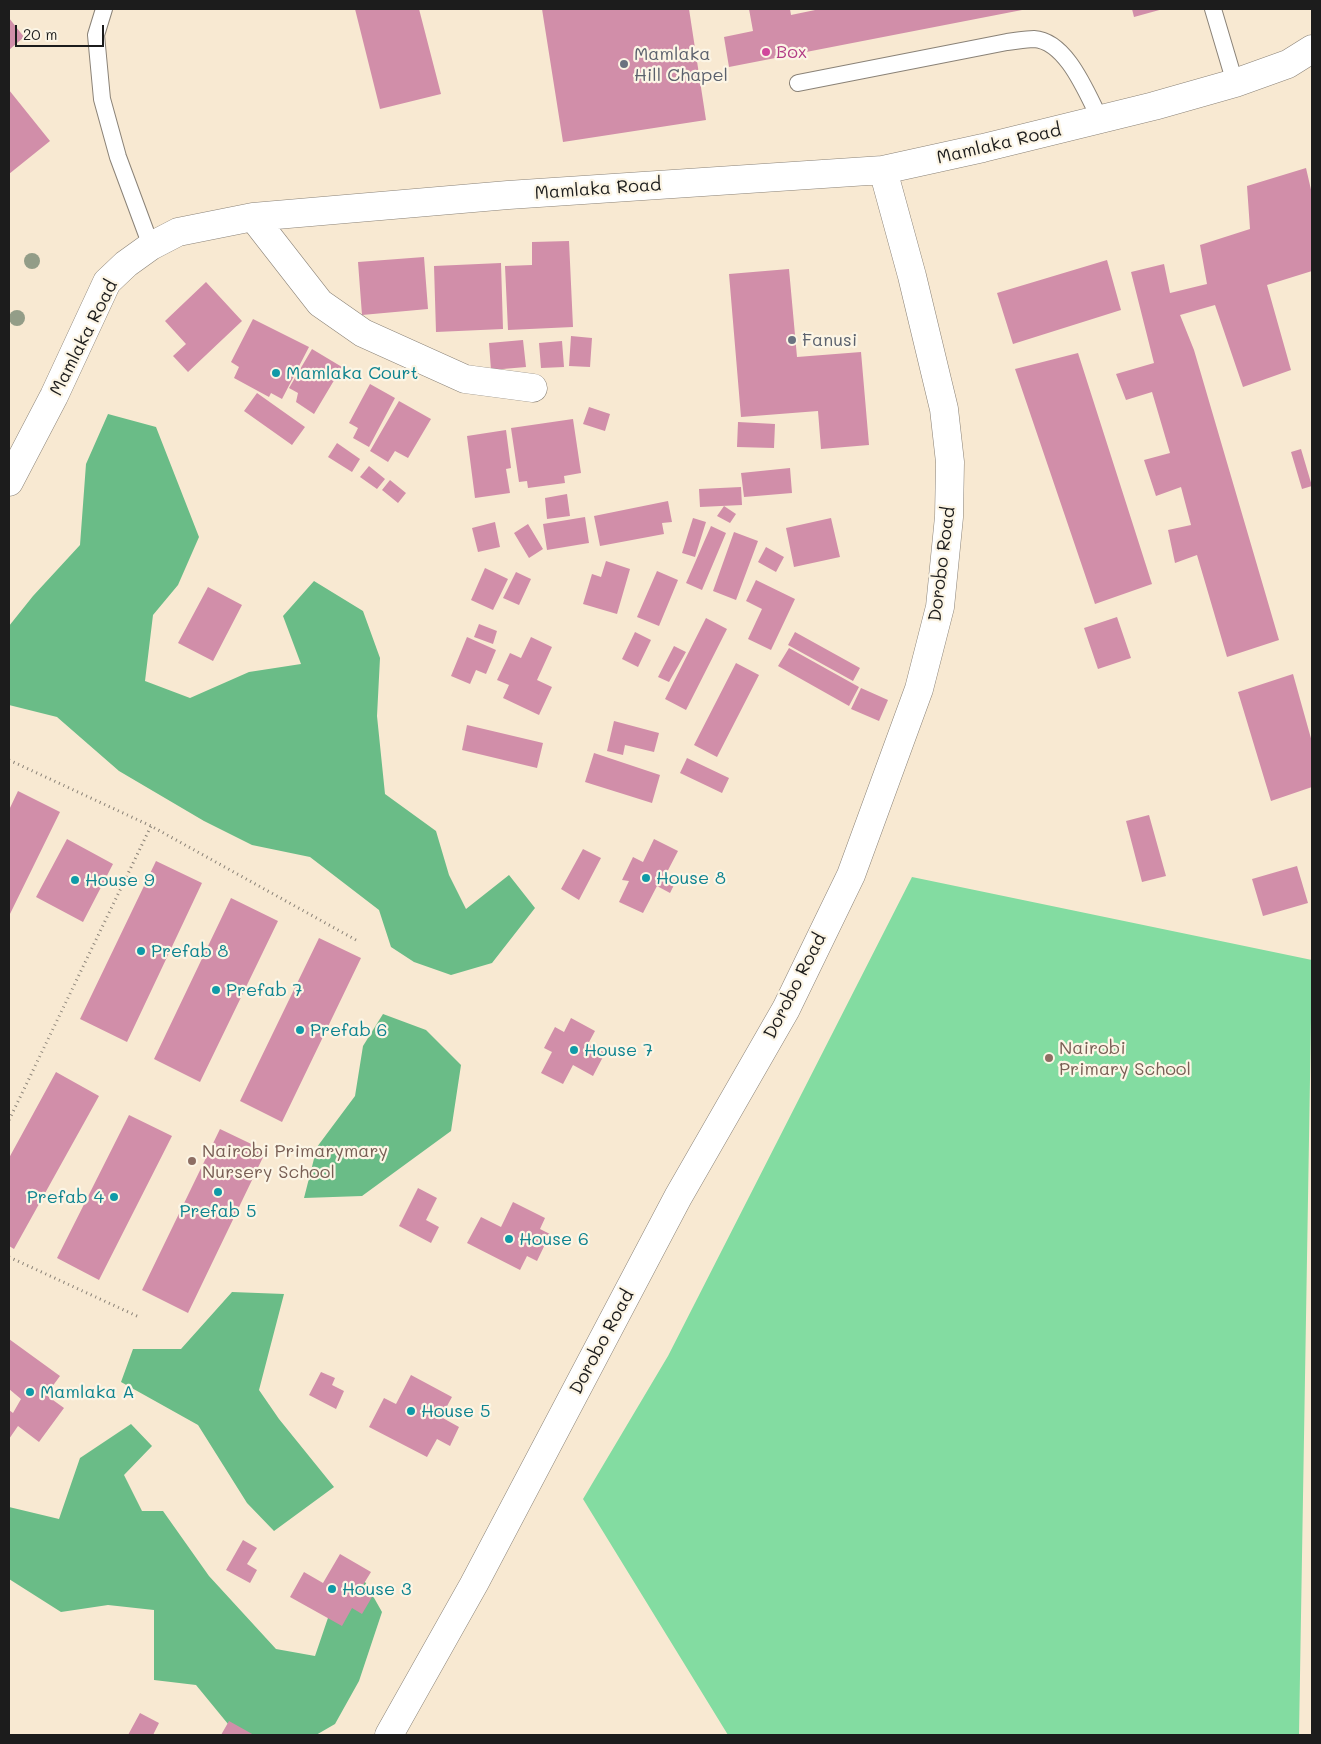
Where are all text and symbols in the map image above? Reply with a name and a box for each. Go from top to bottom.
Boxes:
scale bar [18,15,106,47]
text: 20 m [23,24,57,44]
place label: Box [776,41,807,63]
place label: Mamlaka Hill Chapel [634,43,728,86]
marker: Box [760,46,772,58]
marker: Mamlaka Hill Chapel [618,58,630,70]
street label: Mamlaka Road [935,119,1063,169]
street label: Mamlaka Road [534,174,662,204]
street label: Mamlaka Road [46,277,122,399]
place label: Fanusi [802,329,857,351]
marker: Fanusi [786,334,798,346]
place label: Mamlaka Court [286,362,418,384]
marker: Mamlaka Court [270,367,282,379]
street label: Dorobo Road [924,505,960,623]
place label: House 8 [656,867,726,889]
place label: House 9 [85,869,155,891]
marker: House 8 [640,872,652,884]
marker: House 9 [69,874,81,886]
street label: Dorobo Road [759,930,831,1042]
place label: Prefab 8 [151,940,229,962]
marker: Prefab 8 [135,945,147,957]
place label: Prefab 7 [226,979,303,1001]
marker: Prefab 7 [210,984,222,996]
place label: Prefab 6 [310,1019,387,1041]
marker: Prefab 6 [294,1024,306,1036]
place label: Nairobi Primary School [1059,1037,1191,1080]
place label: House 7 [584,1039,653,1061]
marker: House 7 [568,1044,580,1056]
marker: Nairobi Primary School [1043,1052,1055,1064]
place label: Nairobi Primarymary Nursery School [202,1140,388,1182]
marker: Nairobi Primarymary Nursery School [186,1155,198,1167]
place label: Prefab 4 [27,1186,104,1208]
marker: Prefab 5 [212,1186,224,1198]
marker: Prefab 4 [108,1191,120,1203]
place label: Prefab 5 [179,1200,257,1222]
place label: House 6 [519,1228,589,1250]
marker: House 6 [503,1233,515,1245]
street label: Dorobo Road [565,1286,639,1398]
place label: Mamlaka A [40,1381,135,1403]
marker: Mamlaka A [24,1386,36,1398]
place label: House 5 [421,1400,490,1422]
marker: House 5 [405,1405,417,1417]
place label: House 3 [342,1578,412,1600]
marker: House 3 [326,1583,338,1595]

